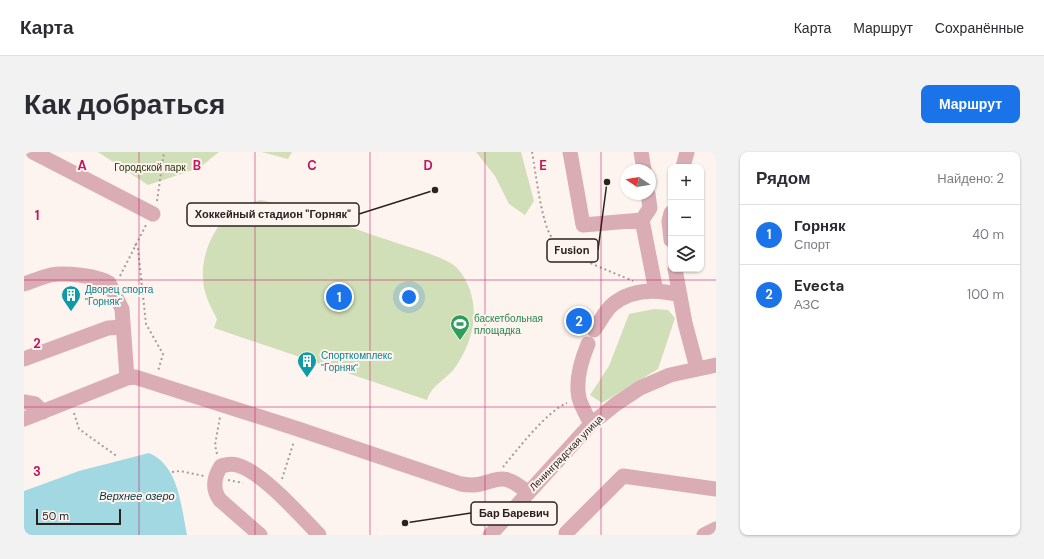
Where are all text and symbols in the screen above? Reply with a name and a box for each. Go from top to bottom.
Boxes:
text: Карта [20,15,74,40]
text: Карта [794,19,831,37]
text: Маршрут [853,19,913,37]
text: Сохранённые [935,19,1024,37]
button: Маршрут [921,85,1020,123]
text: Как добраться [24,86,225,123]
text: A [77,157,87,174]
text: B [193,157,201,174]
text: C [307,157,317,174]
text: D [423,157,433,174]
text: E [539,157,547,174]
park label: Городской парк [114,161,186,174]
north arrow [620,164,656,200]
map controls [668,164,704,272]
button: + [668,164,704,200]
text: Рядом [756,167,811,189]
text: Найдено: 2 [937,170,1004,187]
button: − [668,200,704,236]
callout: Хоккейный стадион "Горняк" [187,203,359,226]
text: 1 [35,207,39,224]
text: Хоккейный стадион "Горняк" [195,207,351,221]
text: Горняк [794,216,845,236]
text: 1 [767,226,771,243]
text: 40 m [972,226,1004,243]
button: layers [668,236,704,272]
text: Спорт [794,236,831,253]
callout: Fusion [547,239,598,262]
text: Fusion [554,243,590,257]
text: Evecta [794,276,844,296]
pin: 1 [326,282,352,312]
place label: Дворец спорта "Горняк" [85,283,154,308]
building icon: Дворец спорта "Горняк" [60,284,82,312]
text: 2 [765,286,773,303]
text: 100 m [967,286,1004,303]
your location [399,287,419,307]
text: АЗС [794,296,820,313]
pin: 2 [566,306,592,336]
place label: баскетбольная площадка [474,312,543,337]
sports icon: баскетбольная площадка [449,313,471,341]
text: 2 [33,335,41,352]
place label: Спорткомплекс "Горняк" [321,349,392,374]
building icon: Спорткомплекс "Горняк" [296,350,318,378]
street label: Ленинградская улица [527,412,606,494]
text: 3 [33,463,41,480]
water label: Верхнее озеро [99,489,175,503]
callout: Бар Баревич [471,502,557,525]
text: Бар Баревич [479,506,549,520]
scale bar [36,507,121,526]
text: 50 m [42,509,69,523]

